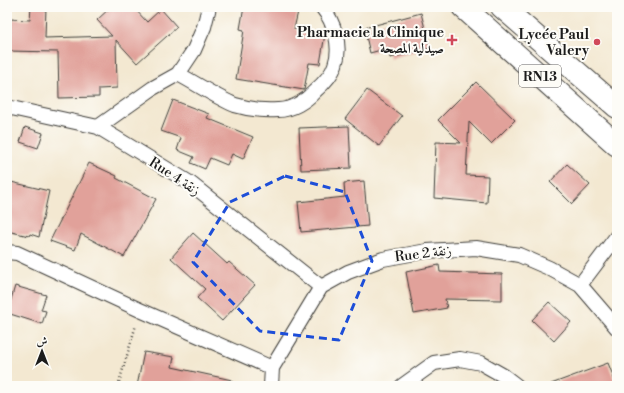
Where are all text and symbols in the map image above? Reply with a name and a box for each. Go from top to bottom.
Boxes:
place label: Pharmacie la Clinique صيدلية المصحة [297,24,444,58]
place label: Lycée Paul Valery [519,26,590,60]
marker: Pharmacie la Clinique صيدلية المصحة [447,35,457,45]
marker: Lycée Paul Valery [592,37,602,47]
road number: RN13 [519,65,561,87]
street label: Rue 4 زنقة [145,154,204,200]
street label: Rue 2 زنقة [394,242,453,266]
north arrow [22,331,62,371]
text: ش [37,335,48,349]

